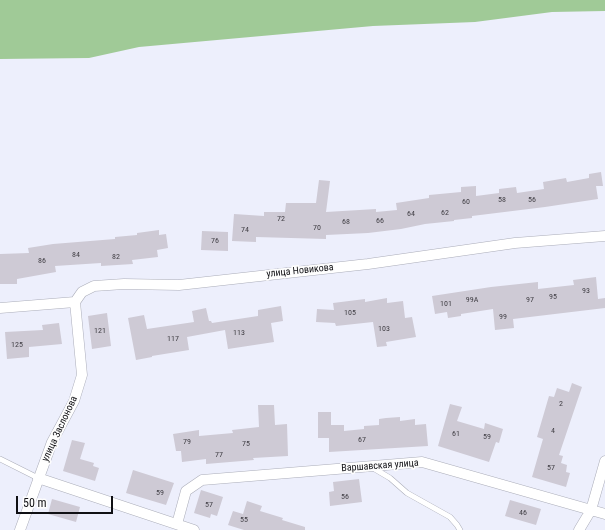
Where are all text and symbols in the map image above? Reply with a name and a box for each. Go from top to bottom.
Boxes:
house number: 58 [498,195,506,205]
house number: 56 [528,195,536,205]
house number: 60 [462,197,470,207]
house number: 62 [441,208,449,218]
house number: 64 [407,209,415,219]
house number: 72 [277,214,285,224]
house number: 66 [376,216,384,226]
house number: 68 [342,217,350,227]
house number: 70 [313,223,321,233]
house number: 74 [241,225,249,235]
house number: 76 [211,236,219,246]
house number: 84 [72,250,80,260]
house number: 82 [112,252,120,262]
house number: 86 [38,256,46,266]
street label: улица Новикова [266,262,334,280]
house number: 93 [582,286,590,296]
house number: 95 [549,292,557,302]
house number: 99А [466,295,478,305]
house number: 97 [526,295,534,305]
house number: 101 [440,299,452,309]
house number: 105 [344,308,356,318]
house number: 99 [499,312,507,322]
house number: 103 [378,324,390,334]
house number: 121 [94,326,106,336]
house number: 113 [233,328,245,338]
house number: 117 [167,334,179,344]
house number: 125 [11,340,23,350]
street label: улица Заслонова [40,394,80,464]
house number: 2 [559,399,563,409]
house number: 4 [551,426,555,436]
house number: 61 [452,429,460,439]
house number: 59 [483,432,491,442]
house number: 67 [358,435,366,445]
house number: 79 [183,437,191,447]
house number: 75 [242,439,250,449]
house number: 77 [215,450,223,460]
street label: Варшавская улица [341,457,419,475]
house number: 57 [547,463,555,473]
scale bar [18,488,115,514]
house number: 59 [156,488,164,498]
house number: 56 [341,492,349,502]
text: 50 m [23,496,47,510]
house number: 57 [205,500,213,510]
house number: 46 [519,508,527,518]
house number: 55 [240,515,248,525]

